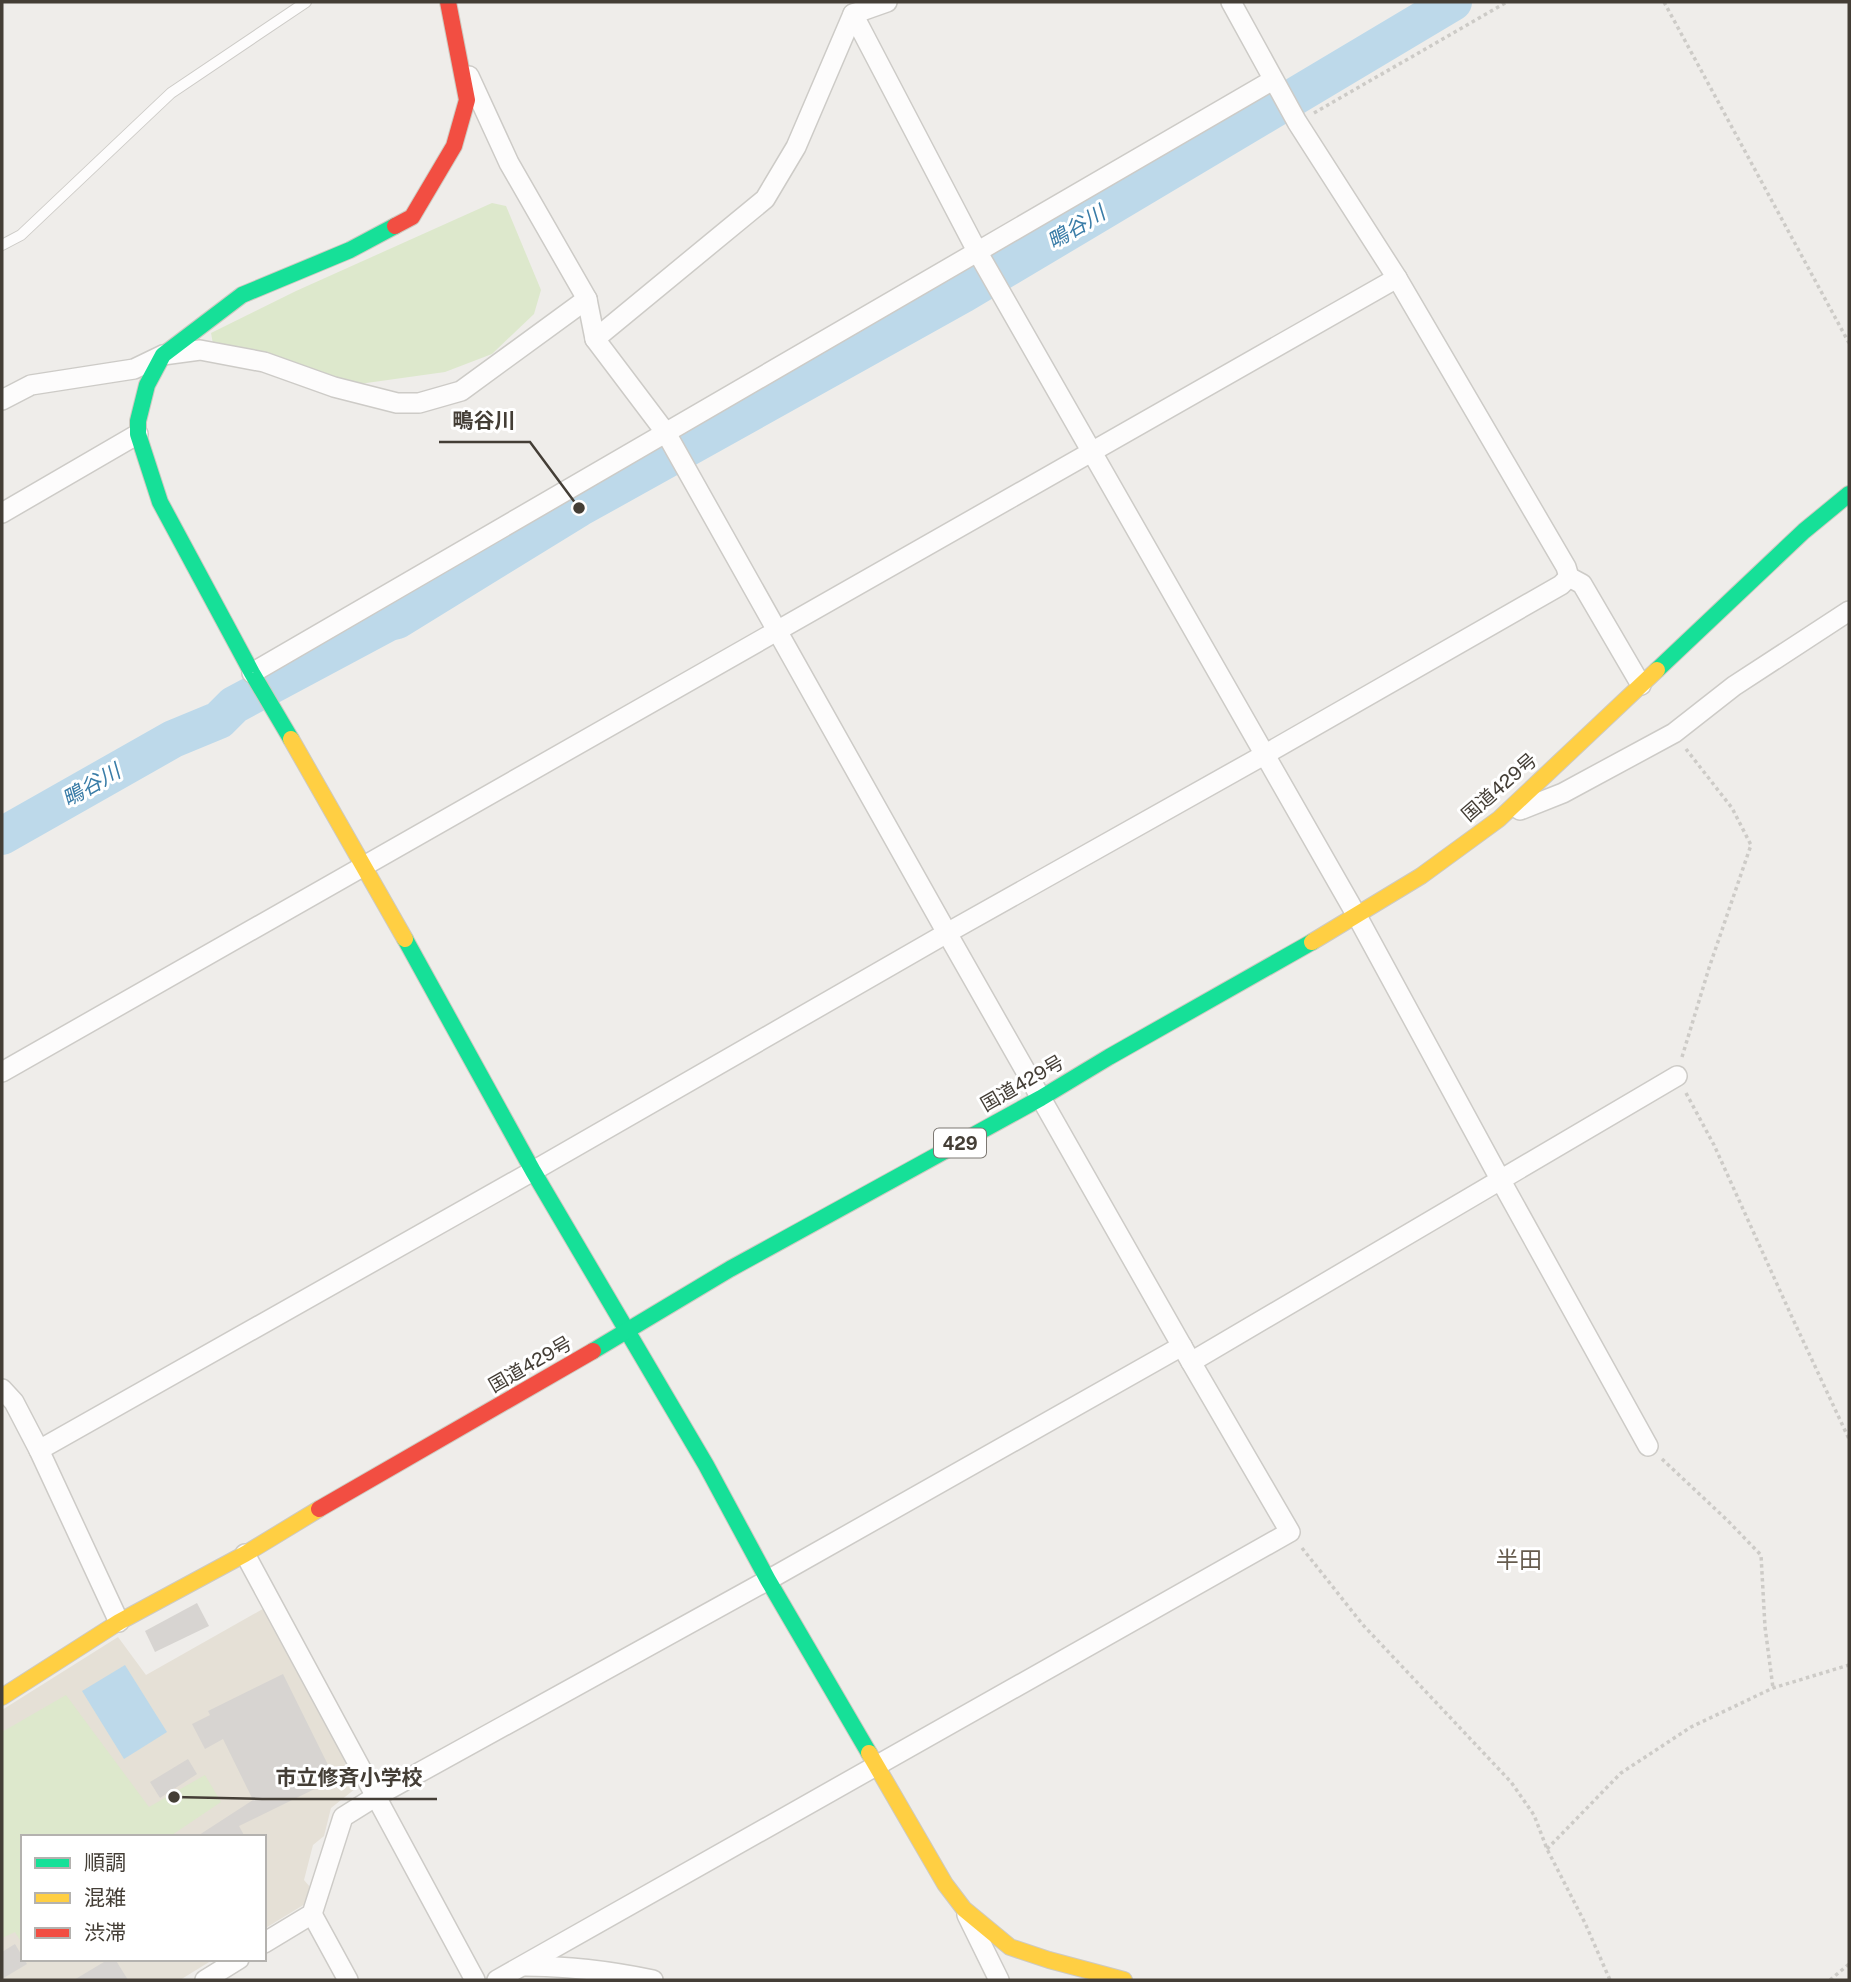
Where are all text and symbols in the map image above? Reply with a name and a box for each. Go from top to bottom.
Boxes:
water label: 鴫谷川 [1043,199,1111,254]
callout: 鴫谷川 [439,400,530,442]
text: 鴫谷川 [453,408,516,433]
street label: 国道429号 [1457,748,1541,826]
water label: 鴫谷川 [57,757,126,812]
street label: 国道429号 [977,1050,1067,1116]
road number: 429 [934,1128,986,1158]
street label: 国道429号 [485,1331,575,1397]
district label: 半田 [1496,1546,1542,1573]
callout: 市立修斉小学校 [262,1757,437,1799]
text: 市立修斉小学校 [276,1765,423,1790]
legend [21,1835,266,1961]
text: 順調 [84,1850,126,1875]
text: 混雑 [84,1885,126,1910]
text: 渋滞 [84,1920,126,1945]

